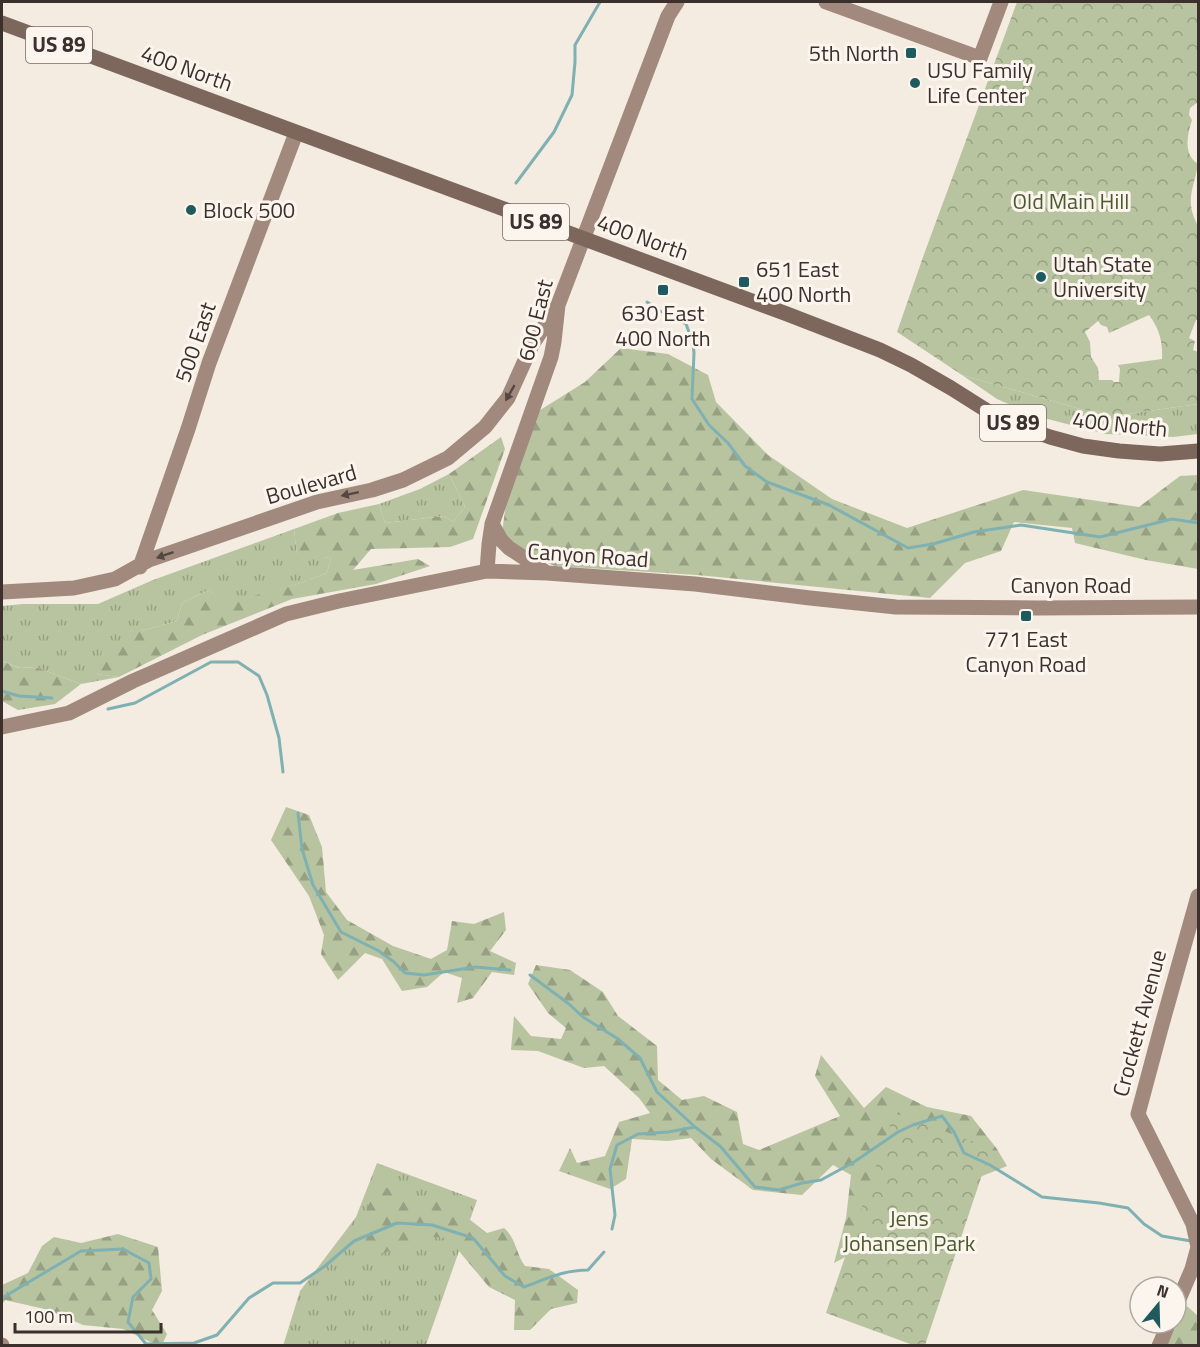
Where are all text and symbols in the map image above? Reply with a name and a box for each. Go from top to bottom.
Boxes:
road number: US 89 [26,27,92,63]
street label: 400 North [136,36,238,100]
place label: 5th North [809,36,899,70]
marker: 5th North [904,46,918,60]
place label: USU Family Life Center [927,53,1033,112]
marker: USU Family Life Center [908,76,922,90]
park label: Old Main Hill [1013,184,1129,218]
place label: Block 500 [203,193,295,227]
marker: Block 500 [184,203,198,217]
road number: US 89 [503,204,569,240]
street label: 400 North [592,205,694,269]
place label: Utah State University [1053,247,1152,306]
place label: 651 East 400 North [756,252,851,311]
marker: Utah State University [1034,270,1048,284]
street label: 600 East [508,275,562,364]
marker: 651 East 400 North [737,275,751,289]
marker: 630 East 400 North [656,283,670,297]
place label: 630 East 400 North [615,296,711,355]
street label: 500 East [165,297,225,387]
one-way arrow [504,385,515,401]
street label: 400 North [1071,402,1169,446]
road number: US 89 [980,405,1046,441]
street label: Boulevard [261,455,361,513]
one-way arrow [341,490,360,499]
street label: Canyon Road [526,534,650,576]
one-way arrow [156,550,174,560]
street label: Canyon Road [1010,568,1132,602]
marker: 771 East Canyon Road [1019,609,1033,623]
place label: 771 East Canyon Road [965,622,1087,681]
street label: Crockett Avenue [1103,946,1175,1100]
park label: Jens Johansen Park [843,1201,976,1260]
north arrow [1128,1275,1188,1335]
text: N [1154,1278,1172,1304]
scale bar [15,1296,160,1334]
text: 100 m [24,1303,73,1330]

